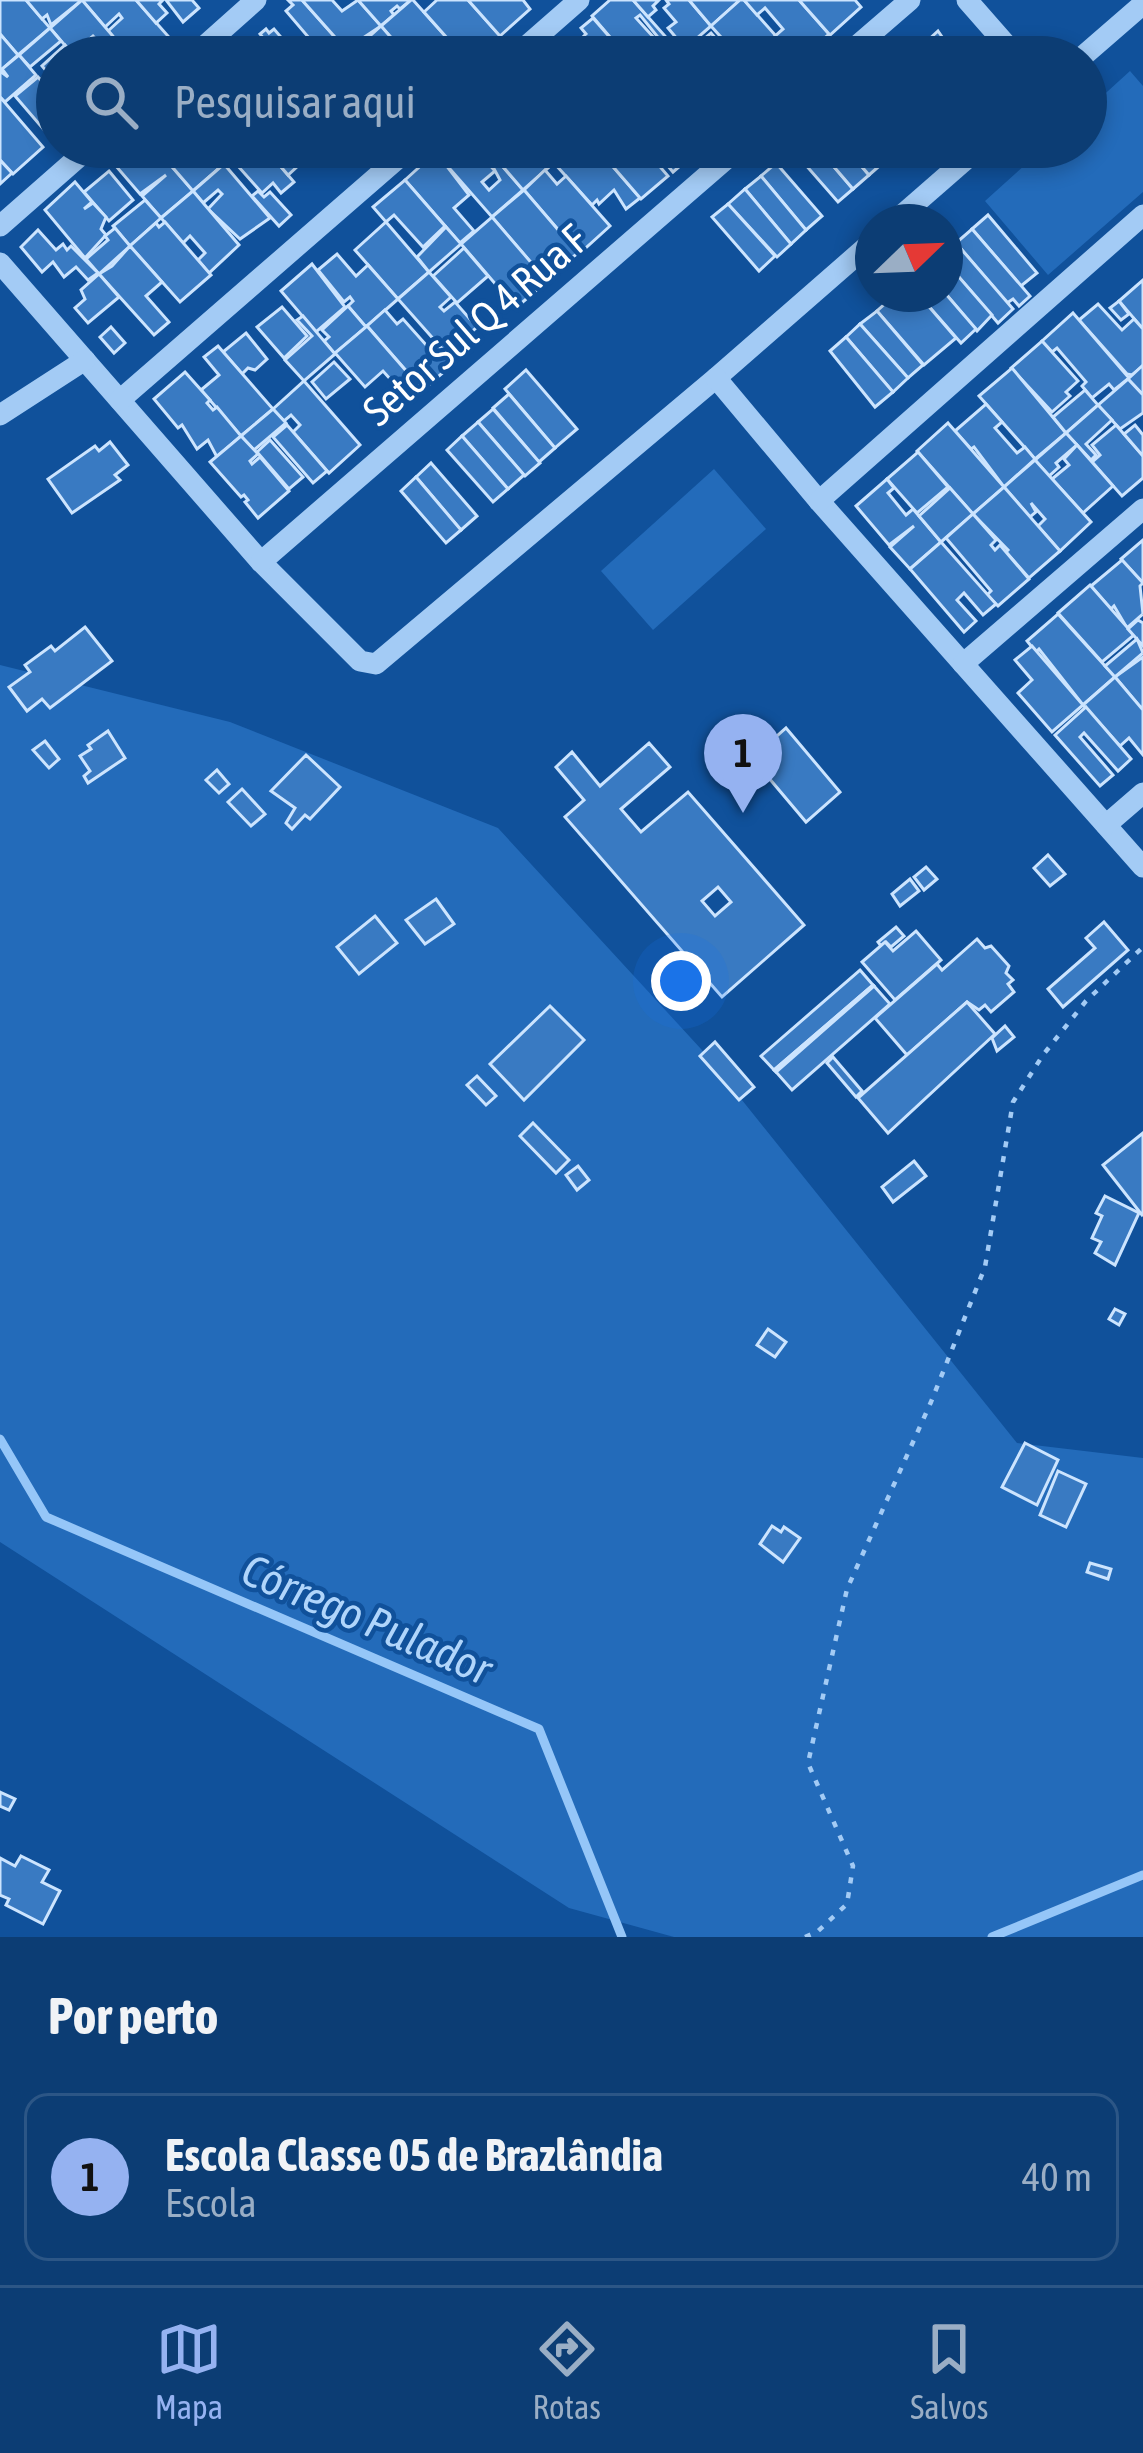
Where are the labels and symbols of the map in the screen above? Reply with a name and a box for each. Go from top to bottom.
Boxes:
north arrow [855,204,963,312]
street label: Setor Sul Q 4 Rua F [353,215,597,435]
pin: 1 [704,714,782,813]
your location [651,951,711,1011]
water label: Córrego Pulador [235,1543,501,1695]

